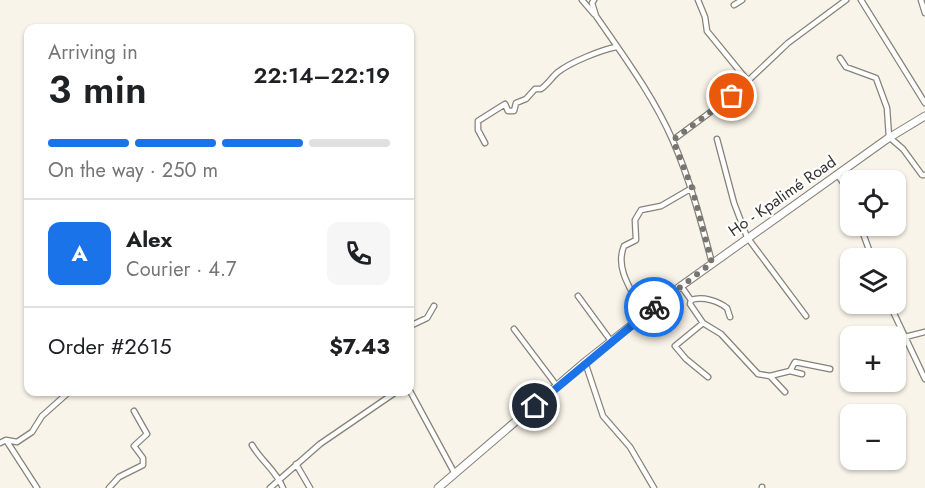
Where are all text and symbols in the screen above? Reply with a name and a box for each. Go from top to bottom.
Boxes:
text: Arriving in [48,38,138,67]
text: 22:14–22:19 [254,59,390,91]
text: 3 min [48,61,147,118]
pin [706,70,757,121]
icon: bag [715,79,748,112]
street label: Ho - Kpalimé Road [723,150,841,242]
text: On the way · 250 m [48,156,218,185]
map controls [840,170,906,470]
button: locate [840,170,906,236]
button: phone [327,222,390,285]
text: Alex [126,223,172,255]
text: A [71,237,88,269]
button: layers [840,248,906,314]
text: Courier · 4.7 [126,255,237,284]
courier [624,277,684,337]
icon: bike [638,291,671,324]
button: + [840,326,906,392]
text: Order #2615 [48,330,172,362]
text: $7.43 [329,330,390,362]
pin [509,380,560,431]
icon: home [518,389,551,422]
button: − [840,404,906,470]

